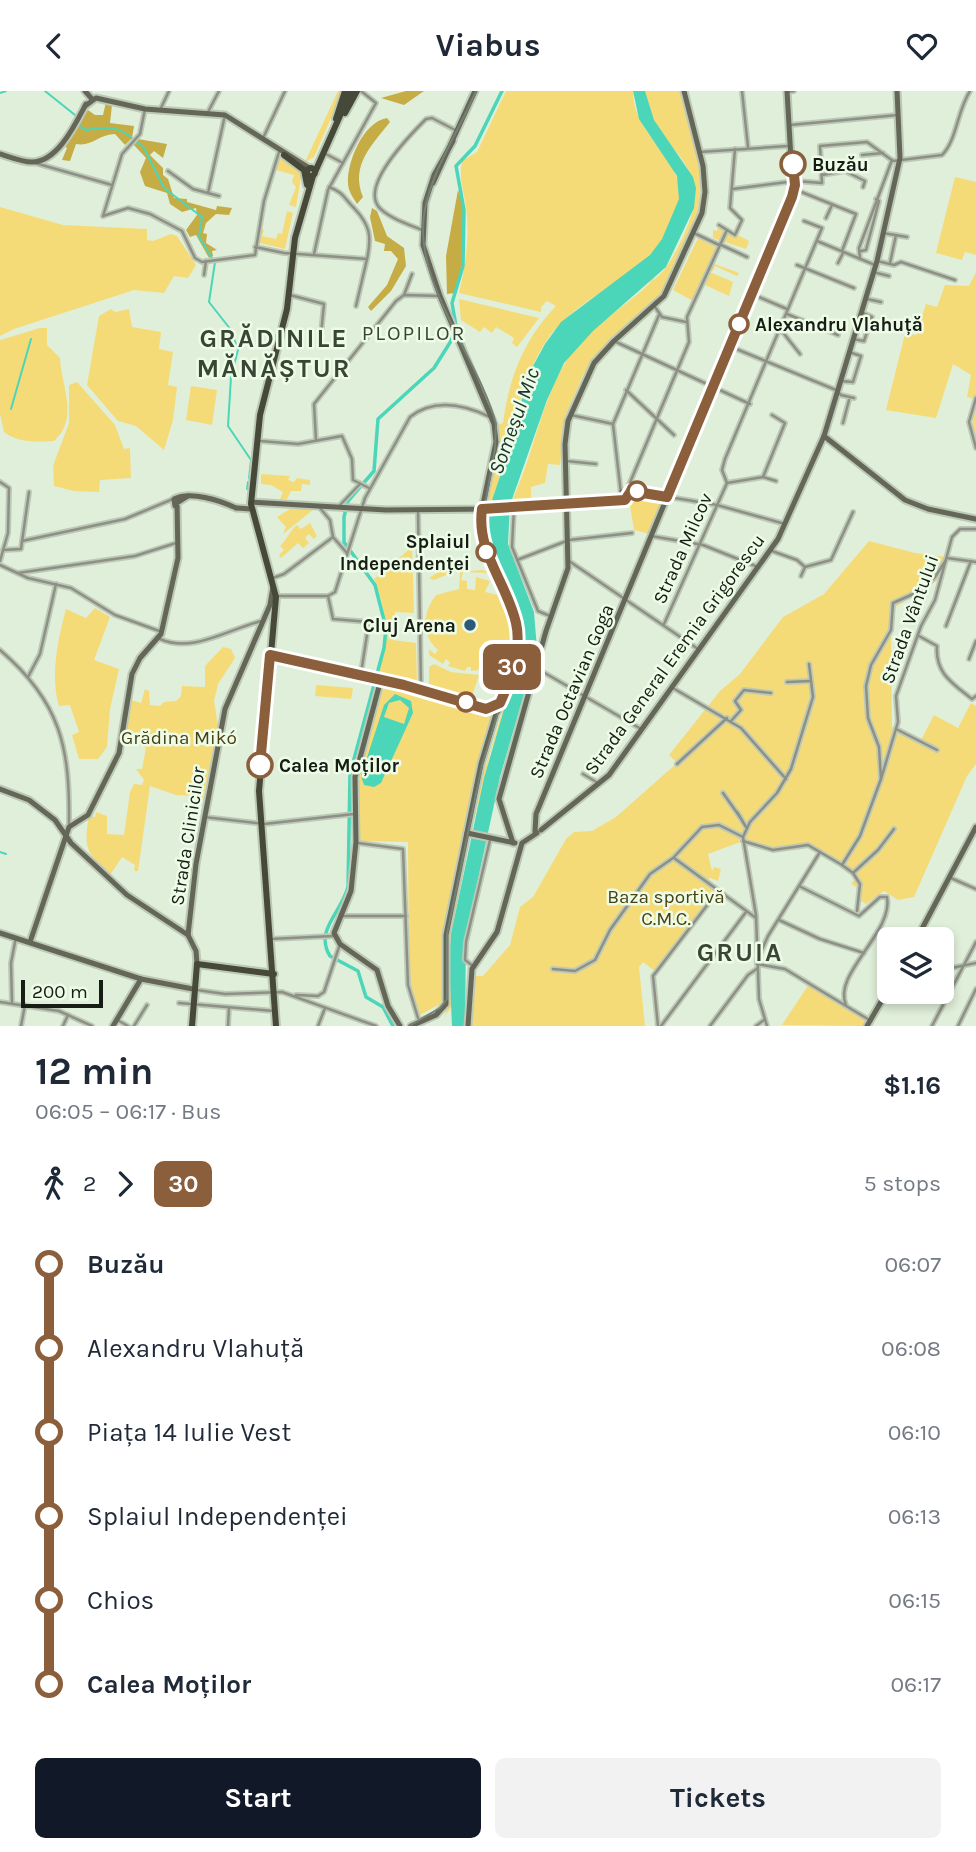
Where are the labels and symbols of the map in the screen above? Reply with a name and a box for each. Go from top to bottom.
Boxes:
marker: Buzău [780,151,806,177]
place label: Buzău [812,154,869,176]
marker: Alexandru Vlahuță [729,314,749,334]
place label: Alexandru Vlahuță [755,314,923,336]
district label: PLOPILOR [362,321,466,345]
district label: GRĂDINILE MĂNĂȘTUR [197,323,351,384]
water label: Someșul Mic [484,364,544,478]
unlabelled marker [627,481,647,501]
street label: Strada Milcov [649,489,717,607]
street label: Strada General Eremia Grigorescu [580,530,770,779]
place label: Splaiul Independenței [340,531,470,575]
marker: Splaiul Independenței [476,542,496,562]
street label: Strada Vântului [876,552,943,687]
street label: Strada Octavian Goga [525,601,619,782]
place label: Cluj Arena [363,615,456,637]
marker: Cluj Arena [462,617,478,633]
line badge: 30 [480,644,544,690]
unlabelled marker [456,692,476,712]
park label: Grădina Mikó [121,727,237,749]
marker: Calea Moților [247,752,273,778]
place label: Calea Moților [279,755,400,777]
street label: Strada Clinicilor [166,765,210,907]
park label: Baza sportivă C.M.C. [607,886,725,930]
district label: GRUIA [697,937,783,968]
scale bar [21,977,103,1009]

